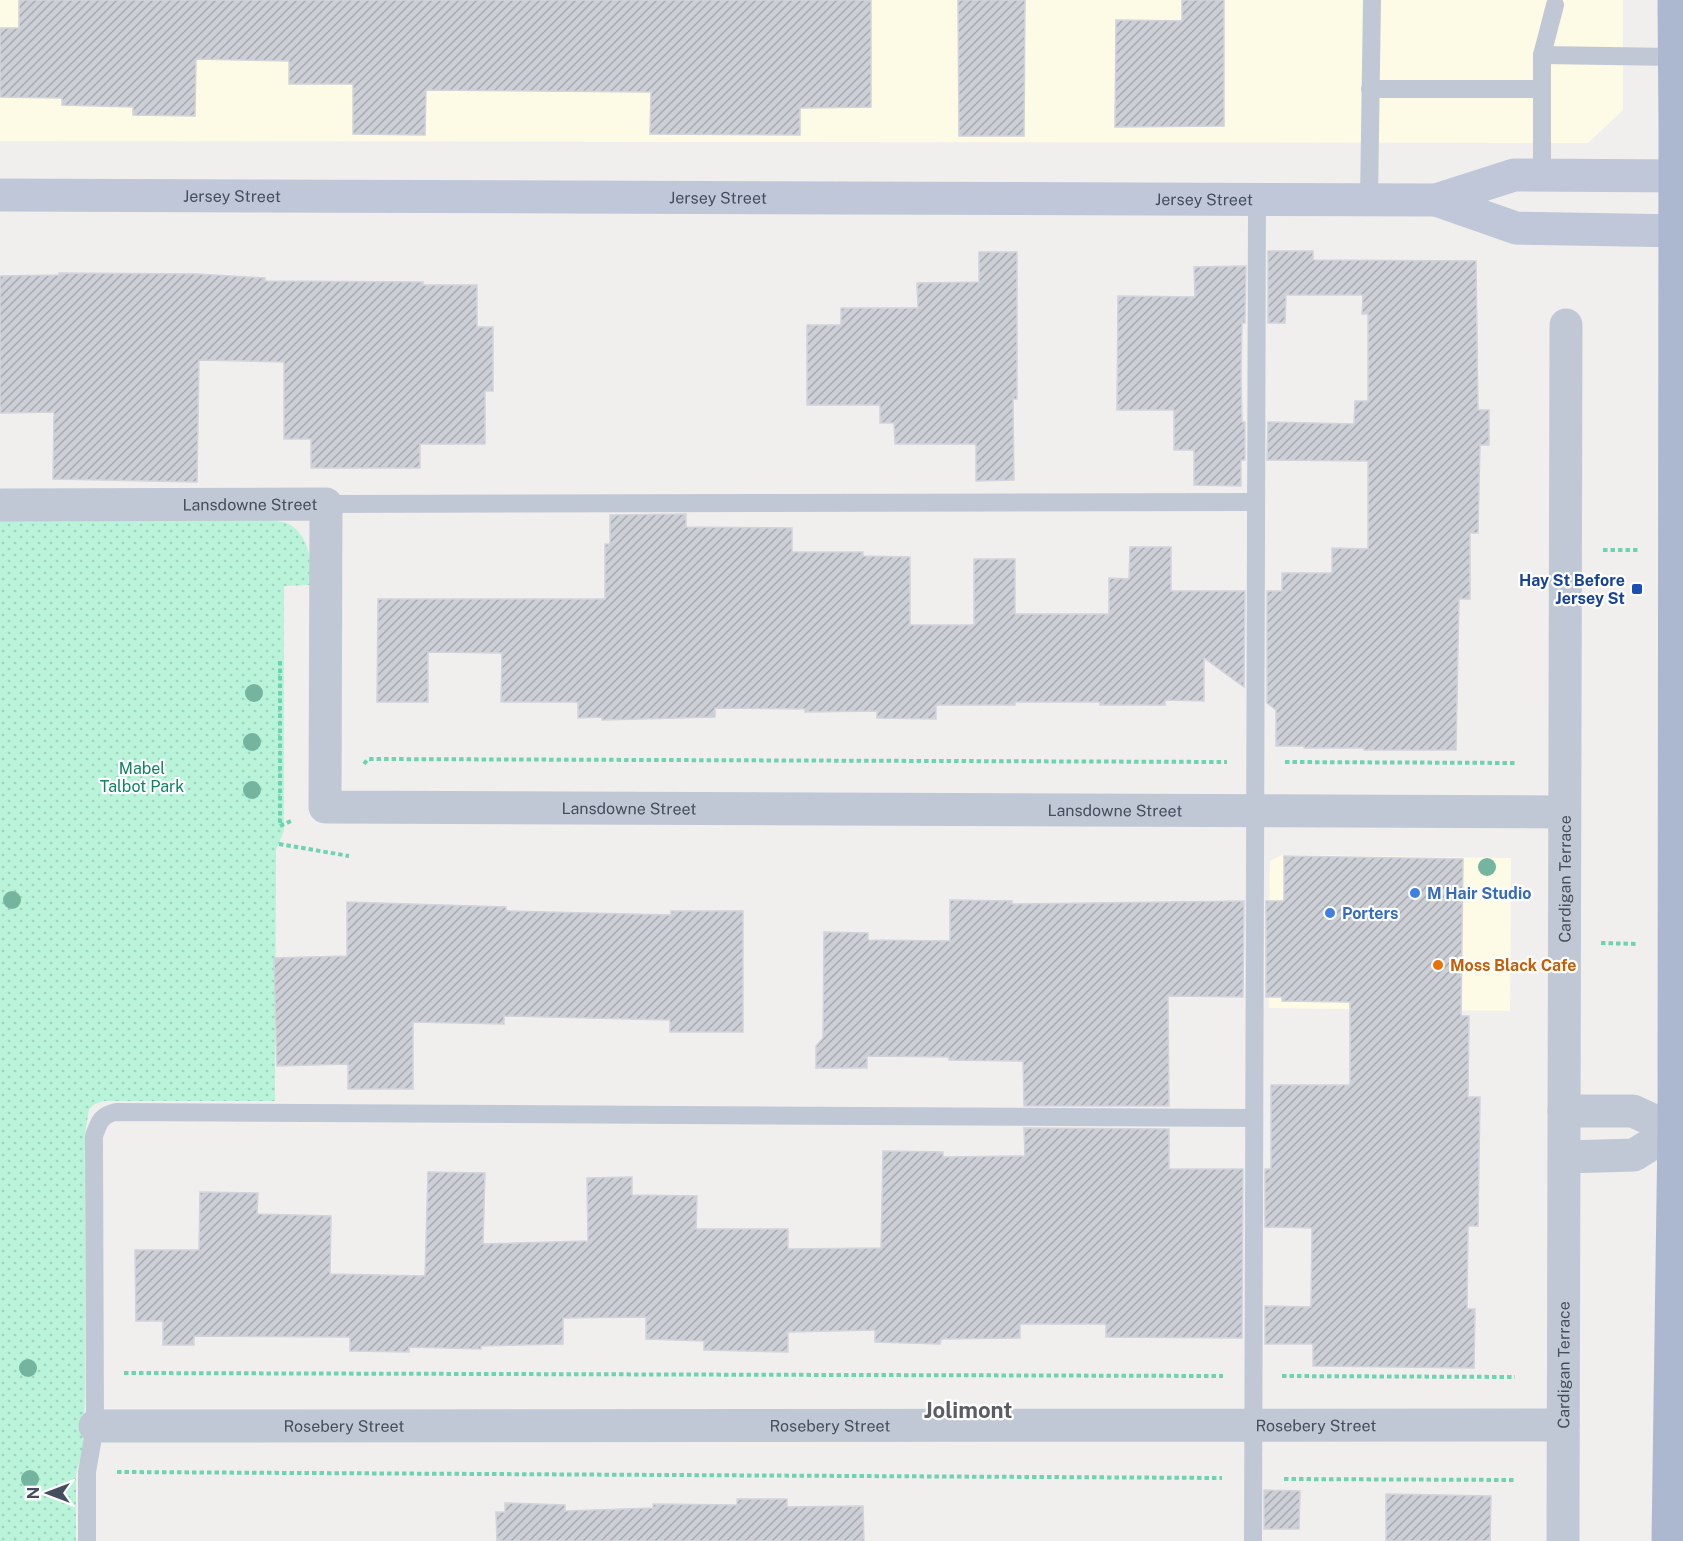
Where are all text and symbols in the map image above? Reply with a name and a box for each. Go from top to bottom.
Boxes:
street label: Jersey Street [183,186,281,205]
street label: Jersey Street [669,188,767,207]
street label: Jersey Street [1155,190,1253,209]
street label: Lansdowne Street [182,495,318,514]
place label: Hay St Before Jersey St [1519,571,1625,608]
marker: Hay St Before Jersey St [1630,582,1644,596]
park label: Mabel Talbot Park [100,759,184,796]
street label: Lansdowne Street [561,798,697,818]
street label: Lansdowne Street [1047,800,1183,820]
street label: Cardigan Terrace [1555,815,1574,943]
place label: M Hair Studio [1427,884,1531,903]
marker: M Hair Studio [1408,886,1422,900]
place label: Porters [1342,904,1399,923]
marker: Porters [1323,906,1337,920]
place label: Moss Black Cafe [1450,956,1576,975]
marker: Moss Black Cafe [1431,958,1445,972]
street label: Cardigan Terrace [1554,1301,1573,1429]
district label: Jolimont [924,1397,1012,1423]
street label: Rosebery Street [283,1416,405,1435]
street label: Rosebery Street [769,1416,891,1435]
street label: Rosebery Street [1255,1416,1377,1435]
north arrow [18,1463,78,1523]
text: N [24,1487,43,1499]

